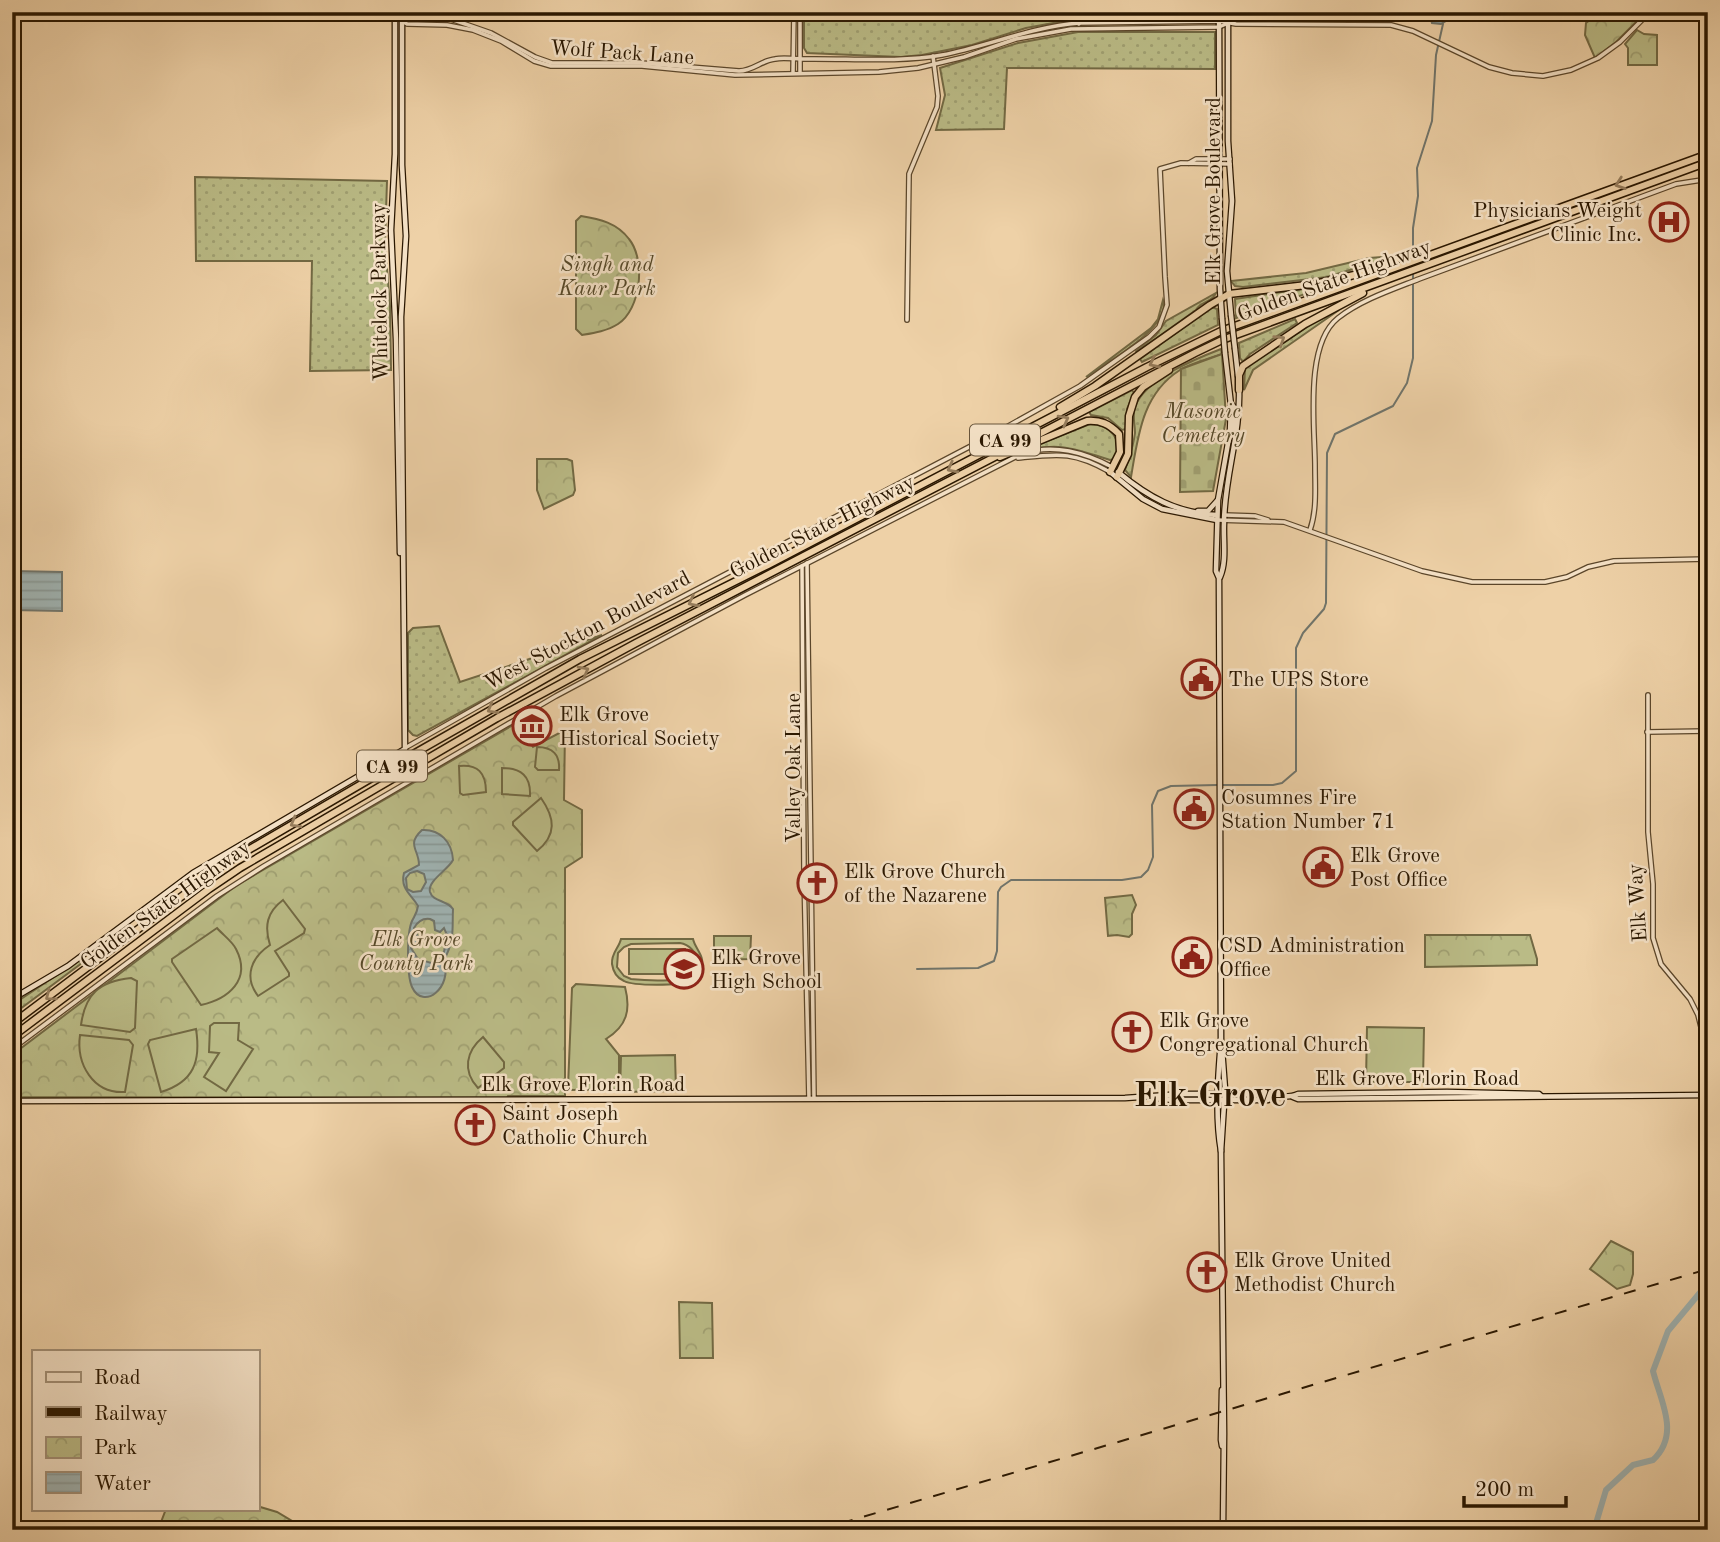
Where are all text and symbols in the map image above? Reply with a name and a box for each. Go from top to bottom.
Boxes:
street label: Wolf Pack Lane [549,38,695,69]
street label: Elk Grove Boulevard [1204,97,1225,285]
one-way arrow [1615,176,1627,190]
place label: Physicians Weight Clinic Inc. [1473,201,1642,246]
hospital icon: Physicians Weight Clinic Inc. [1648,201,1690,243]
street label: Whitelock Parkway [368,202,393,381]
street label: Golden State Highway [1235,237,1434,326]
park label: Singh and Kaur Park [557,255,656,300]
one-way arrow [1273,335,1286,348]
one-way arrow [1149,355,1161,369]
park label: Masonic Cemetery [1161,402,1245,447]
one-way arrow [1056,415,1069,428]
road number: CA 99 [970,424,1040,456]
one-way arrow [947,460,959,473]
street label: Golden State Highway [727,472,919,583]
street label: West Stockton Boulevard [481,568,694,695]
one-way arrow [688,594,700,608]
public building icon: The UPS Store [1180,658,1222,700]
one-way arrow [577,666,590,679]
place label: The UPS Store [1228,670,1369,691]
street label: Valley Oak Lane [784,693,805,843]
one-way arrow [487,701,500,714]
museum icon: Elk Grove Historical Society [511,705,553,747]
place label: Elk Grove Historical Society [559,705,720,750]
road number: CA 99 [357,750,427,782]
public building icon: Cosumnes Fire Station Number 71 [1173,788,1215,830]
place label: Cosumnes Fire Station Number 71 [1221,788,1396,833]
one-way arrow [290,815,303,828]
street label: Golden State Highway [77,837,255,974]
public building icon: Elk Grove Post Office [1302,846,1344,888]
place label: Elk Grove Post Office [1350,846,1448,891]
church icon: Elk Grove Church of the Nazarene [796,862,838,904]
place label: Elk Grove Church of the Nazarene [844,862,1006,907]
street label: Elk Way [1625,863,1652,943]
park label: Elk Grove County Park [359,930,473,975]
public building icon: CSD Administration Office [1171,936,1213,978]
place label: CSD Administration Office [1219,936,1405,981]
school or university icon: Elk Grove High School [663,948,705,990]
place label: Elk Grove High School [711,948,822,993]
one-way arrow [45,987,57,1000]
church icon: Elk Grove Congregational Church [1111,1011,1153,1053]
place label: Elk Grove Congregational Church [1159,1011,1369,1056]
street label: Elk Grove Florin Road [1315,1069,1519,1090]
street label: Elk Grove Florin Road [481,1075,685,1096]
district label: Elk Grove [1133,1079,1287,1114]
church icon: Saint Joseph Catholic Church [454,1104,496,1146]
place label: Saint Joseph Catholic Church [502,1104,648,1149]
church icon: Elk Grove United Methodist Church [1186,1251,1228,1293]
place label: Elk Grove United Methodist Church [1234,1251,1395,1296]
legend [32,1350,259,1510]
text: Road [94,1368,141,1389]
text: Railway [94,1404,168,1425]
text: Park [94,1438,137,1459]
scale bar [1464,1465,1566,1509]
text: Water [94,1474,151,1495]
text: 200 m [1475,1480,1534,1501]

